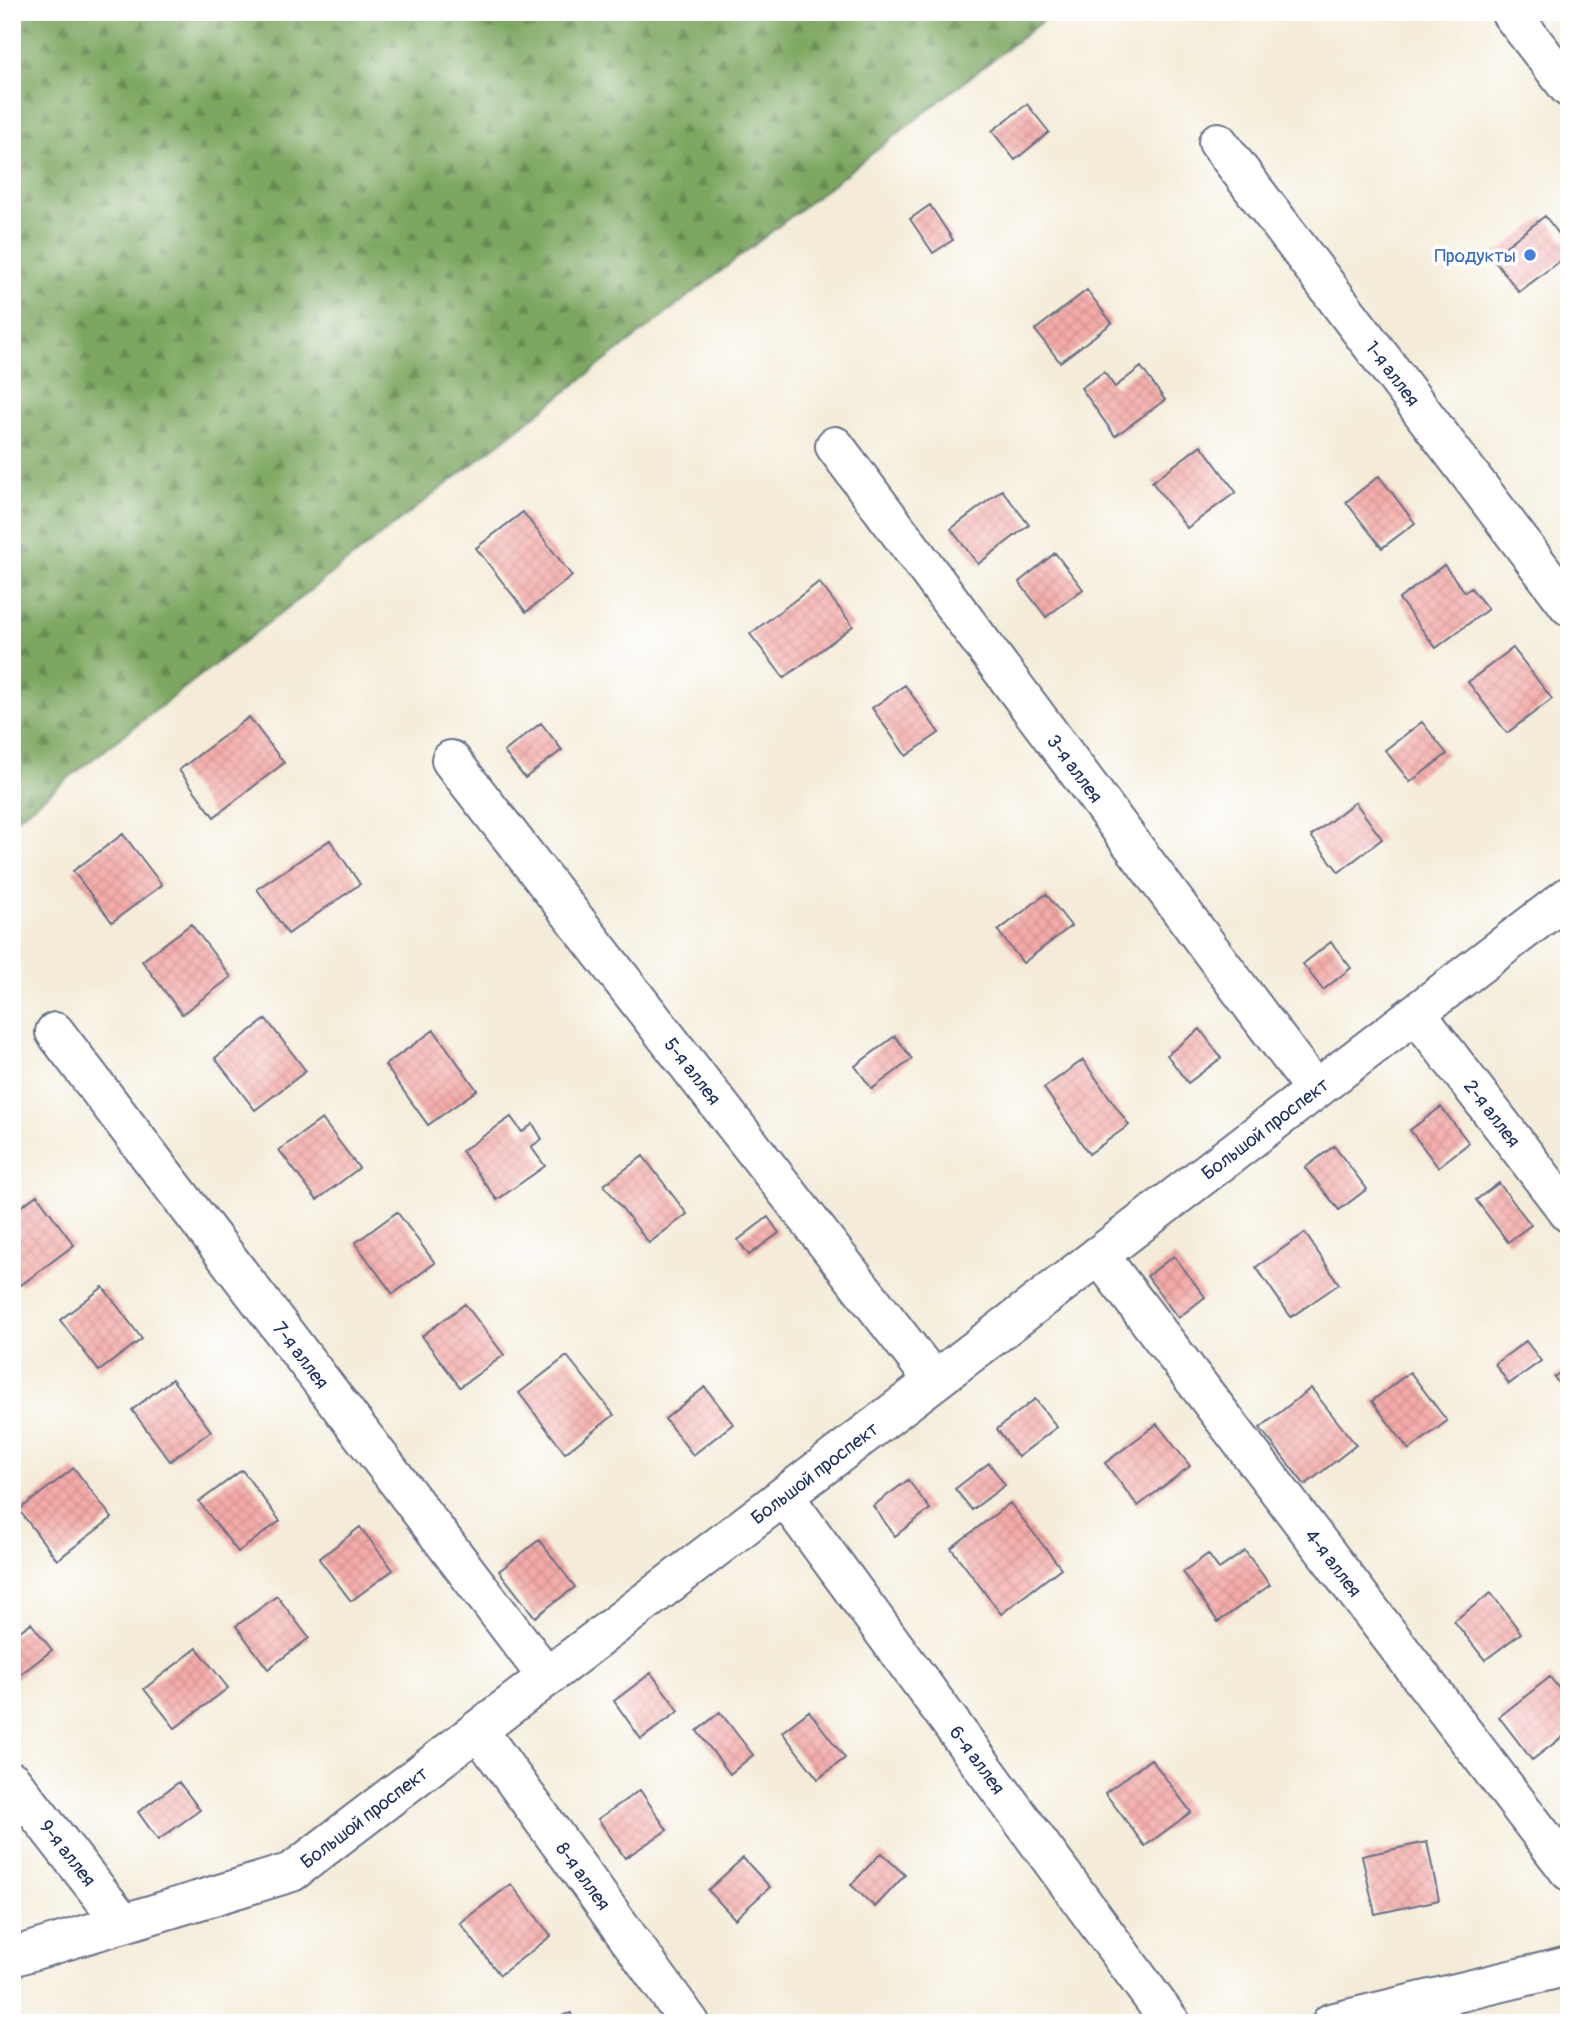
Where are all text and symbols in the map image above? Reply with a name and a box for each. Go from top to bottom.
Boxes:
place label: Продукты [1434,244,1516,268]
marker: Продукты [1522,247,1538,263]
street label: 1-я аллея [1360,336,1425,411]
street label: 3-я аллея [1041,730,1108,808]
street label: 5-я аллея [658,1033,726,1110]
street label: Большой проспект [1197,1073,1334,1186]
street label: 2-я аллея [1458,1075,1525,1152]
street label: 7-я аллея [267,1317,334,1394]
street label: Большой проспект [746,1417,884,1530]
street label: 4-я аллея [1299,1524,1367,1602]
street label: 6-я аллея [944,1721,1010,1799]
street label: Большой проспект [296,1761,433,1874]
street label: 9-я аллея [34,1815,101,1892]
street label: 8-я аллея [550,1838,615,1915]

